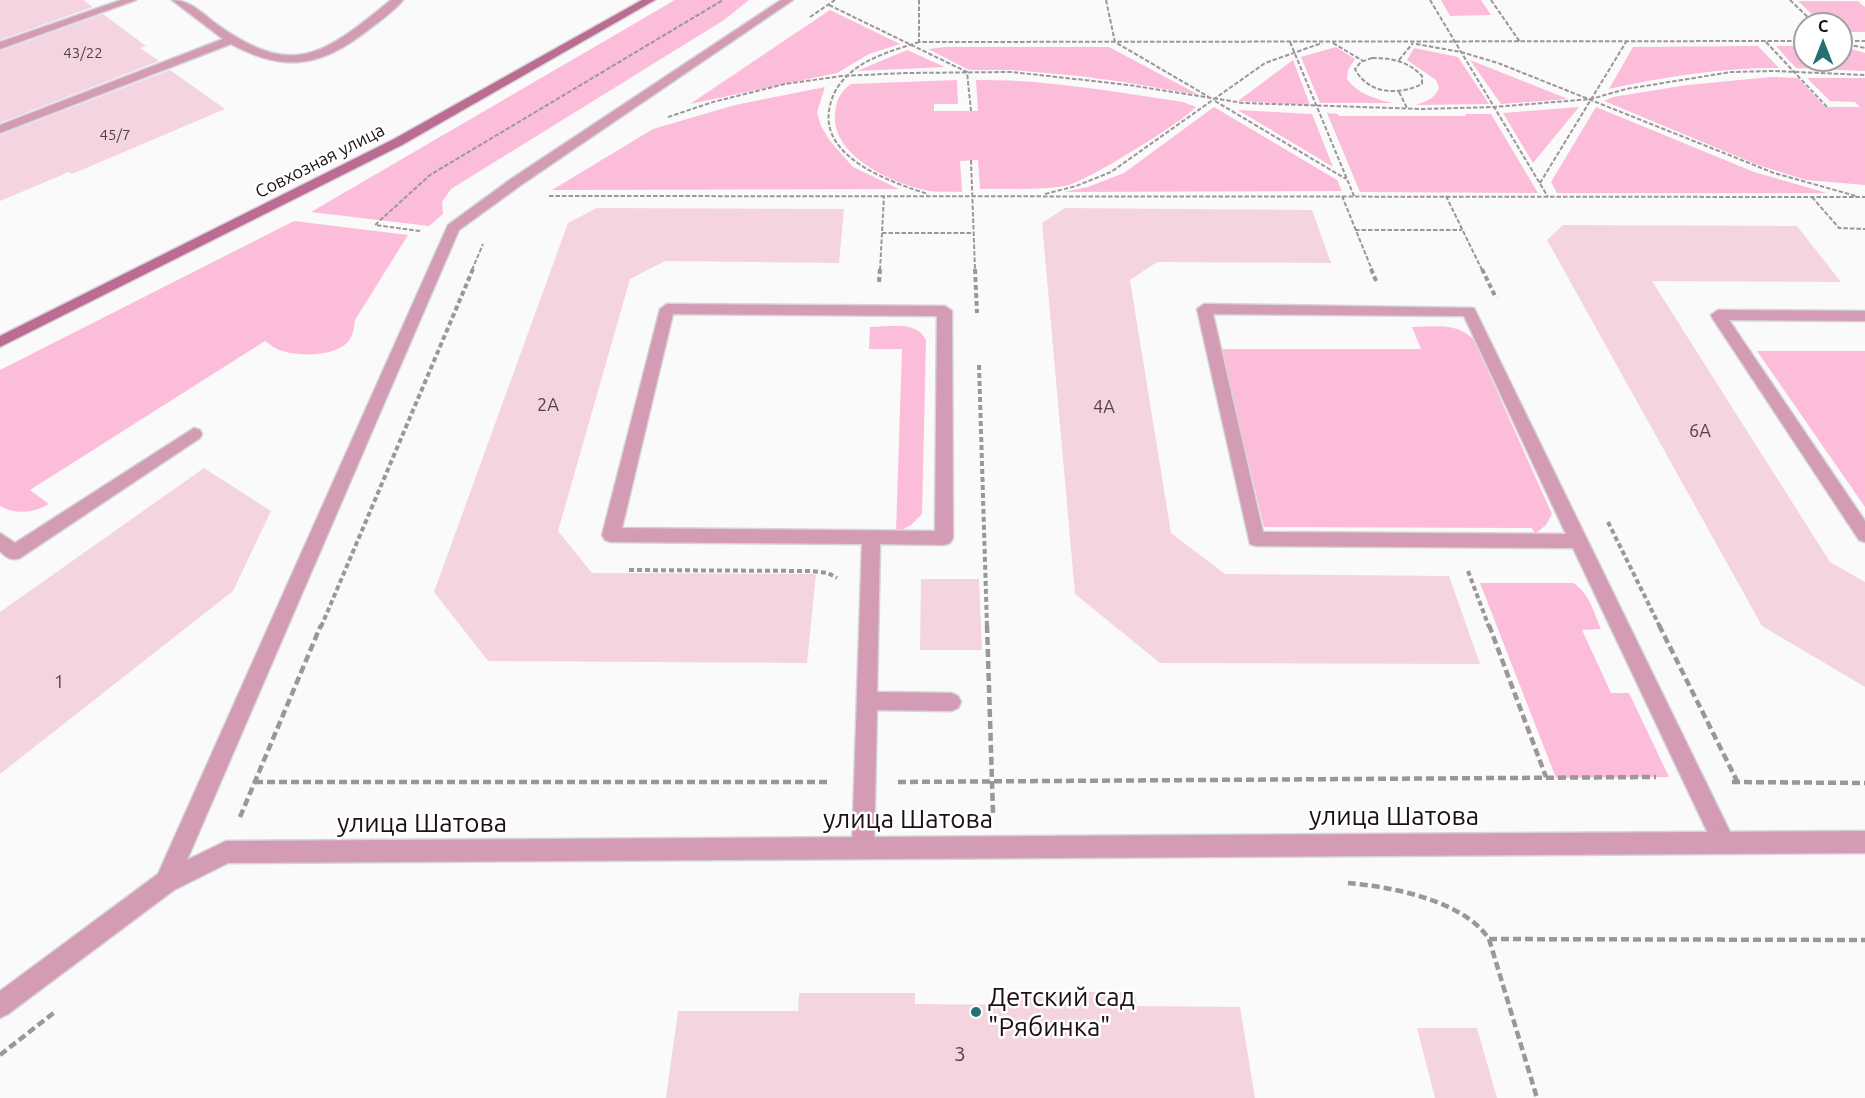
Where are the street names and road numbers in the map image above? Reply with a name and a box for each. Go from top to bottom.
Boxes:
street label: Совхозная улица [252,119,388,203]
street label: улица Шатова [1309,800,1479,832]
street label: улица Шатова [823,803,993,835]
street label: улица Шатова [337,807,507,839]

